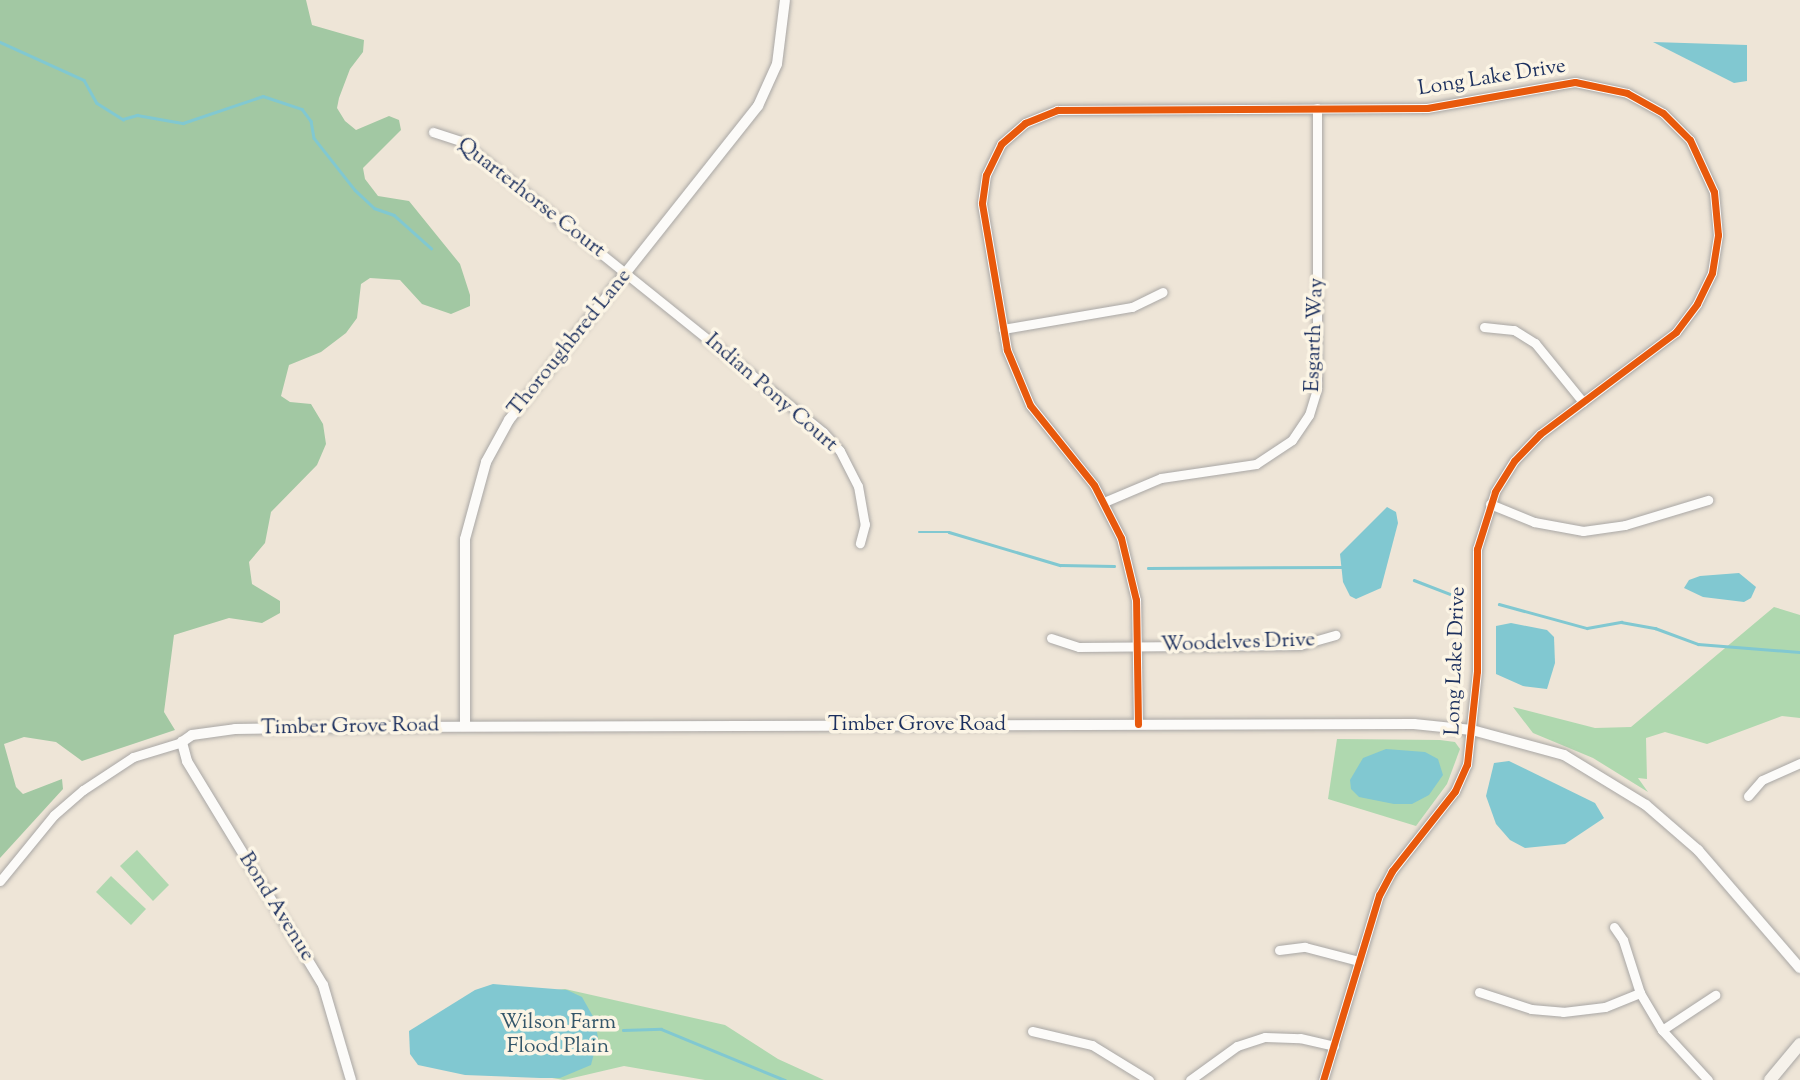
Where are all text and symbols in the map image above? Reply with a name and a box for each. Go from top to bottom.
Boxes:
street label: Long Lake Drive [1416,54,1568,102]
street label: Quarterhorse Court [452,132,610,264]
street label: Thoroughbred Lane [503,264,637,422]
street label: Esgarth Way [1300,277,1330,393]
street label: Indian Pony Court [699,329,843,457]
street label: Long Lake Drive [1441,586,1471,736]
street label: Woodelves Drive [1160,628,1316,658]
street label: Timber Grove Road [828,712,1006,738]
street label: Timber Grove Road [261,713,439,741]
street label: Bond Avenue [233,848,319,966]
park label: Wilson Farm Flood Plain [500,1010,616,1060]

